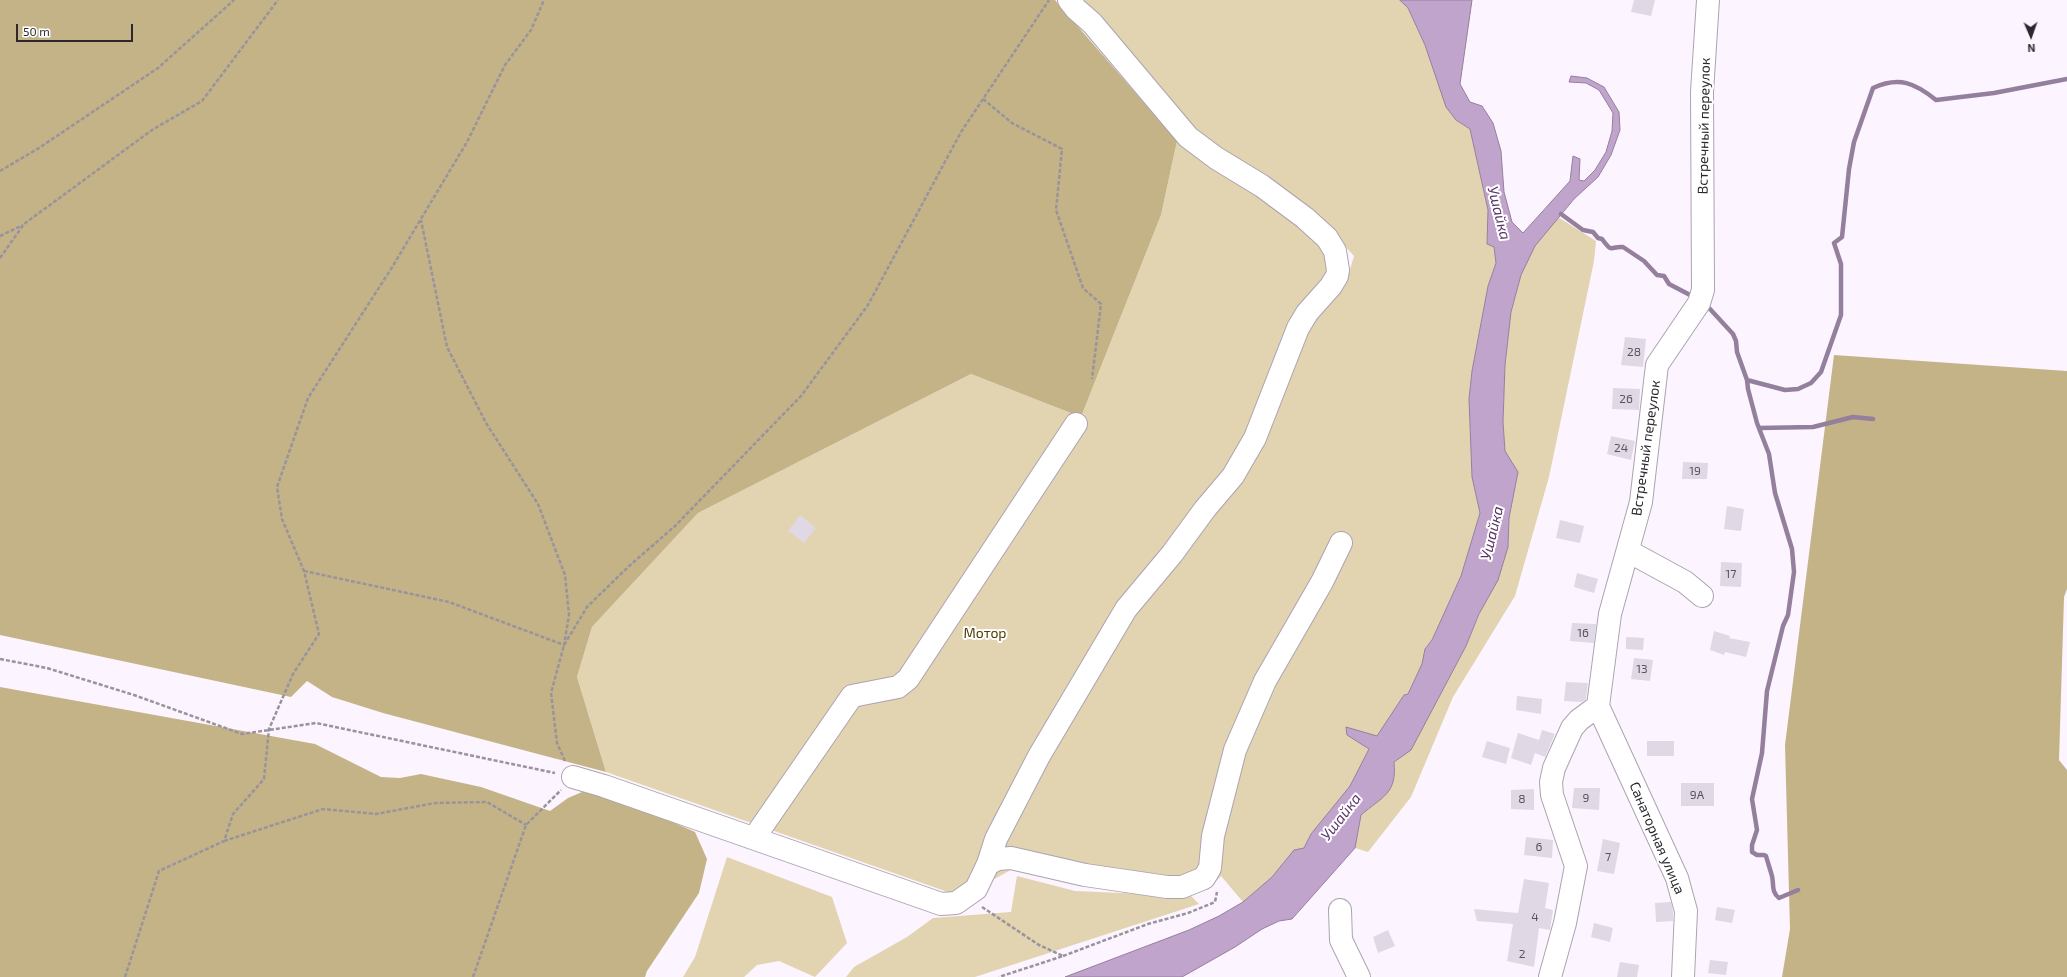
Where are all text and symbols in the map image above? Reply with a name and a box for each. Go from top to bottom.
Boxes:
scale bar [18,16,135,42]
north arrow [2011,16,2051,56]
text: 50 m [23,24,50,38]
text: N [2027,42,2036,55]
street label: Встречный переулок [1694,57,1714,195]
water label: Ушайка [1484,184,1514,242]
house number: 28 [1627,345,1641,359]
street label: Встречный переулок [1628,379,1664,517]
house number: 26 [1619,392,1633,406]
house number: 24 [1614,441,1628,455]
house number: 19 [1689,464,1701,478]
water label: Ушайка [1477,504,1507,562]
house number: 17 [1726,567,1736,581]
park label: Мотор [963,625,1007,641]
house number: 16 [1577,626,1589,640]
house number: 13 [1636,662,1648,676]
street label: Санаторная улица [1626,779,1688,897]
house number: 9А [1690,788,1704,802]
water label: Ушайка [1317,790,1365,844]
house number: 9 [1583,791,1589,805]
house number: 8 [1518,792,1526,806]
house number: 6 [1536,840,1542,854]
house number: 7 [1605,850,1611,864]
house number: 4 [1531,910,1539,924]
house number: 2 [1519,947,1525,961]

